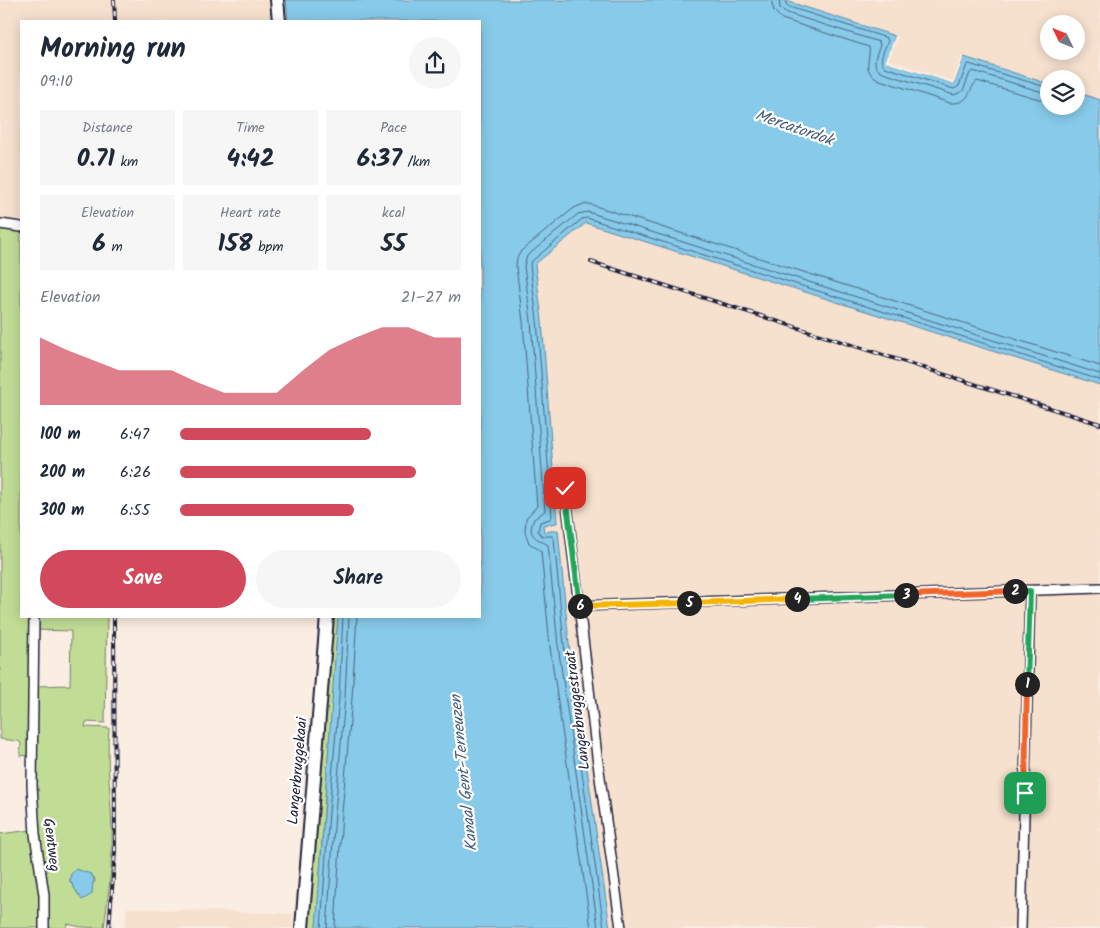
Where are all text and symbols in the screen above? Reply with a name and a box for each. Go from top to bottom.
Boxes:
north arrow [1040,15,1085,60]
map controls [1040,15,1085,115]
text: Morning run [40,27,186,72]
button: share [409,37,461,89]
text: 09:10 [40,69,73,94]
button: layers [1040,70,1085,115]
water label: Mercatordok [752,103,839,154]
text: Distance [82,117,133,139]
text: Time [236,117,265,139]
text: Pace [380,117,407,139]
text: 0.71 [77,139,115,179]
text: 4:42 [227,139,274,179]
text: 6:37 [357,139,402,179]
text: km [115,151,138,173]
text: /km [402,151,430,173]
text: Elevation [81,202,134,224]
text: Heart rate [220,202,281,224]
text: kcal [382,202,405,224]
text: 6 [92,224,106,264]
text: 158 [218,224,253,264]
text: 55 [381,224,406,264]
text: m [106,236,123,258]
text: bpm [253,236,283,258]
text: Elevation [40,285,101,310]
text: 21–27 m [401,285,461,310]
text: 100 m [40,422,81,447]
text: 6:47 [120,422,149,447]
text: 200 m [40,460,85,485]
text: 6:26 [120,460,151,485]
pin [544,467,586,509]
icon: check [551,474,579,502]
text: 300 m [40,498,84,523]
text: 6:55 [120,498,150,523]
button: Save [40,550,246,608]
button: Share [256,550,461,608]
pin: 2 [1002,578,1028,604]
text: 2 [1011,580,1020,602]
pin: 3 [894,582,918,608]
text: 3 [903,584,910,606]
pin: 4 [784,586,810,612]
text: 4 [794,588,801,610]
pin: 5 [676,590,702,616]
text: 5 [686,592,693,614]
pin: 6 [568,594,592,618]
text: 6 [577,595,584,617]
street label: Langerbruggestraat [559,649,597,771]
pin: 1 [1014,672,1040,696]
text: 1 [1025,673,1030,695]
water label: Kanaal Gent-Terneuzen [443,692,485,852]
street label: Langerbruggekaai [281,715,315,826]
pin [1004,772,1046,814]
icon: arrive [1011,779,1039,807]
street label: Gentweg [36,817,66,873]

